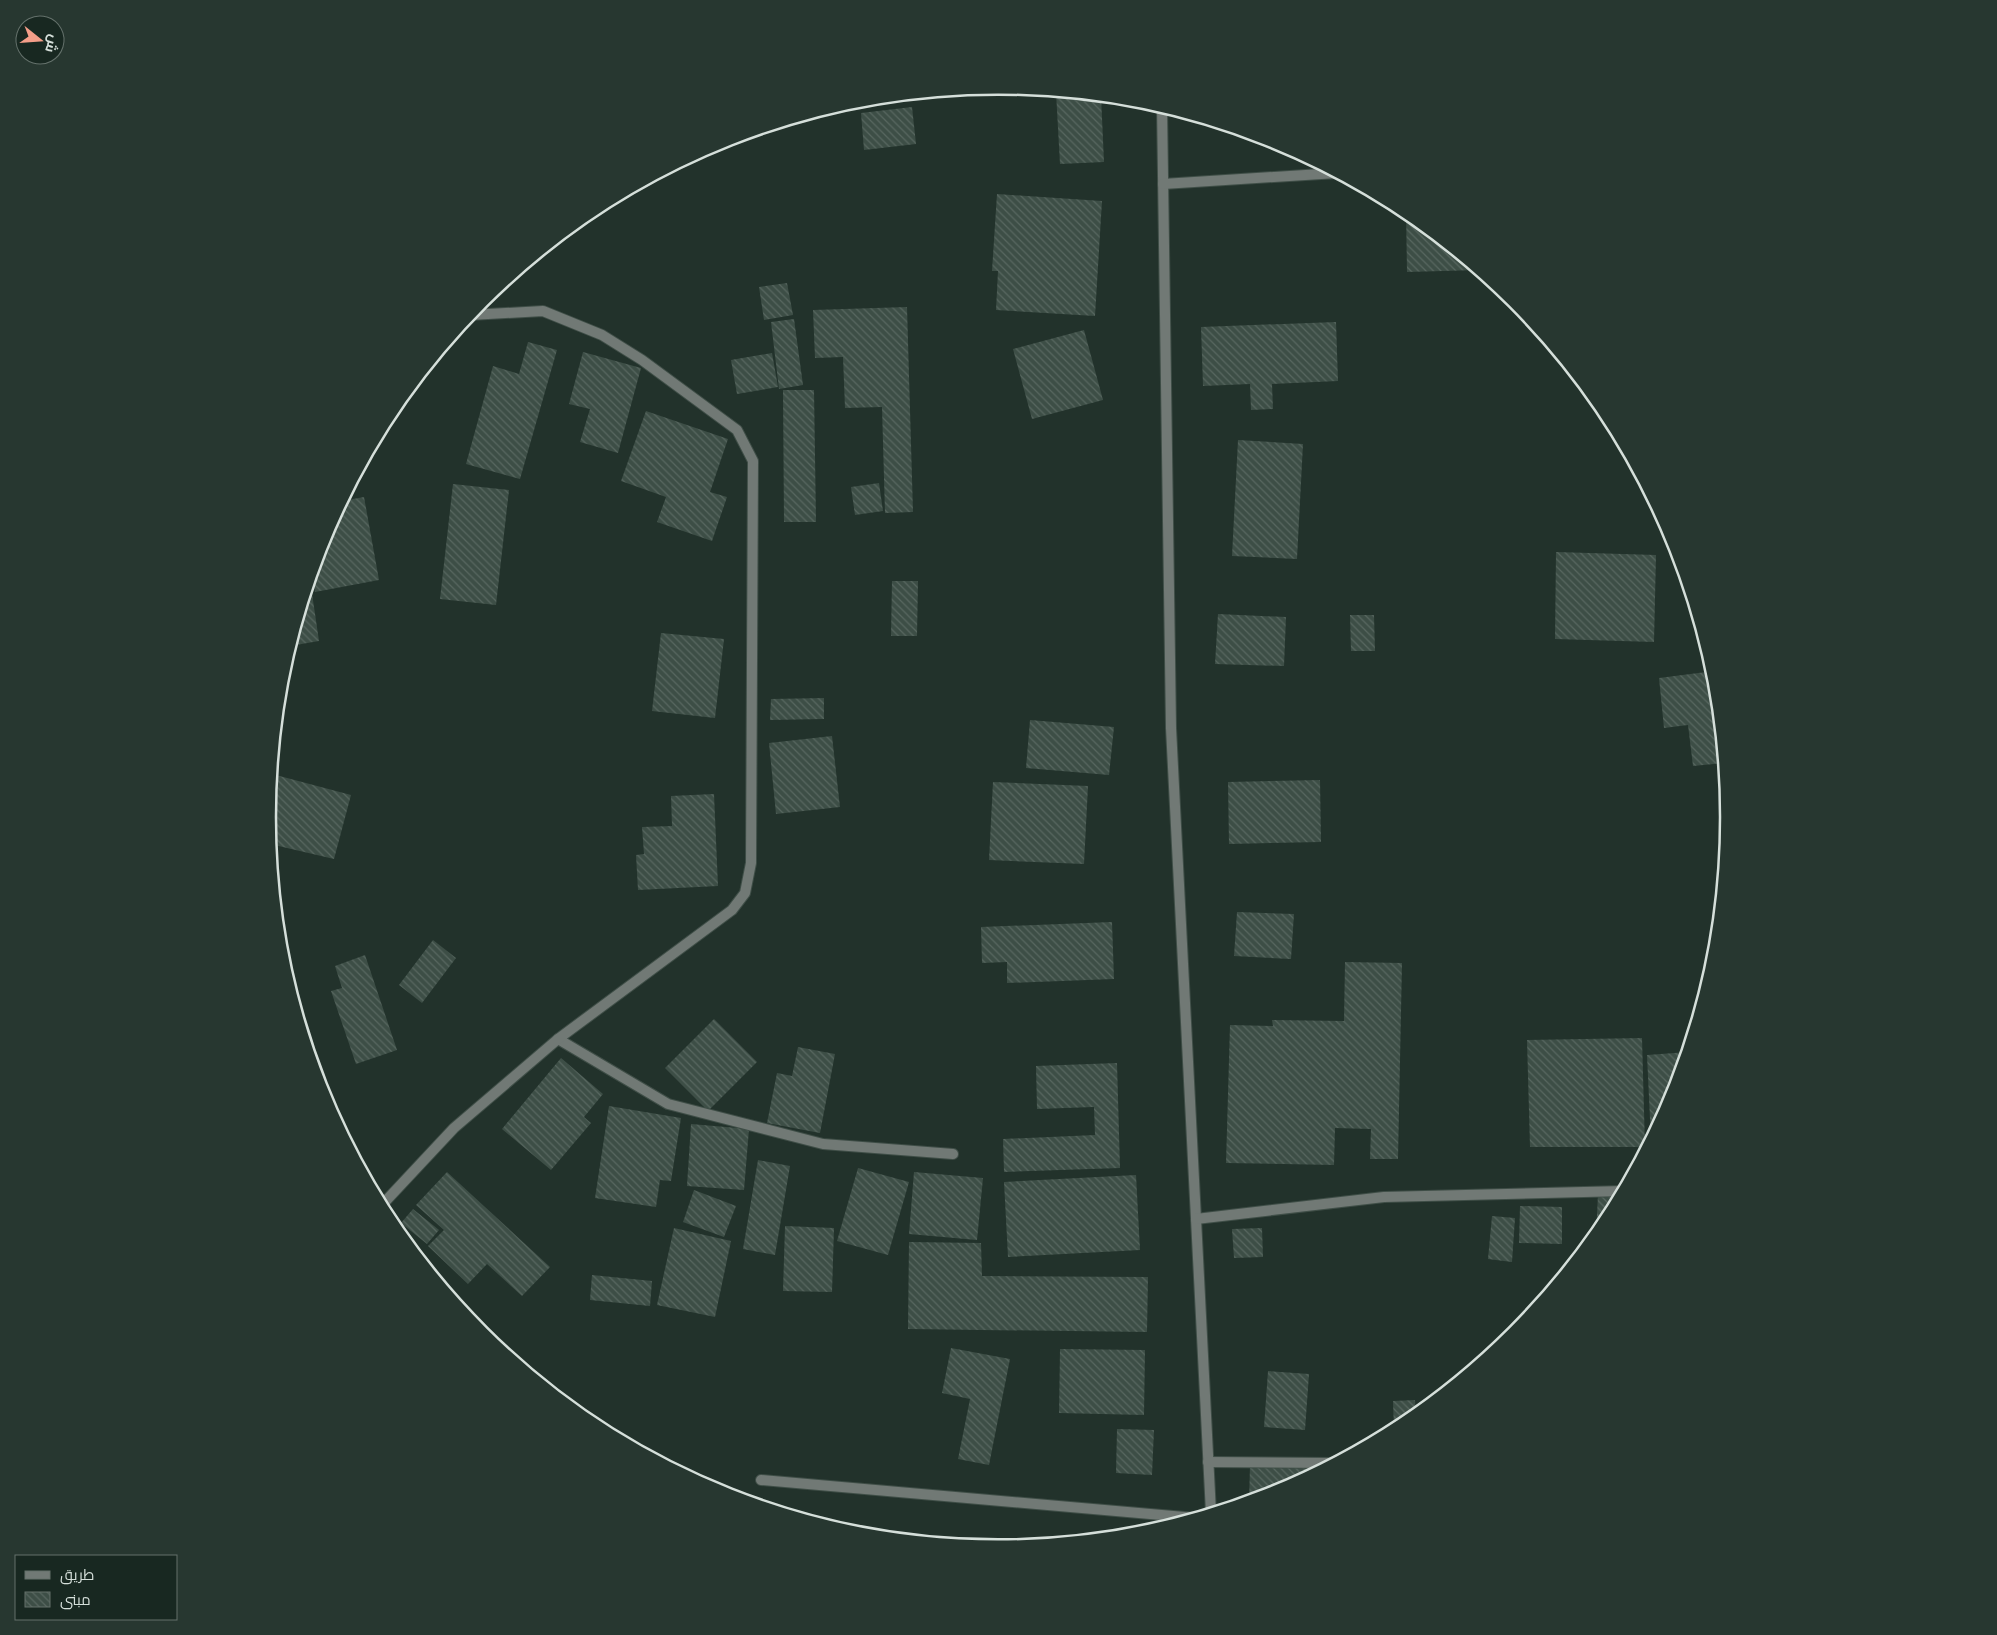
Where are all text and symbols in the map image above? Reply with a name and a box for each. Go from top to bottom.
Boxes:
north arrow [15,15,65,65]
text: ش [41,33,64,55]
legend [15,1555,178,1620]
text: طريق [60,1565,94,1585]
text: مبنى [60,1590,91,1610]

